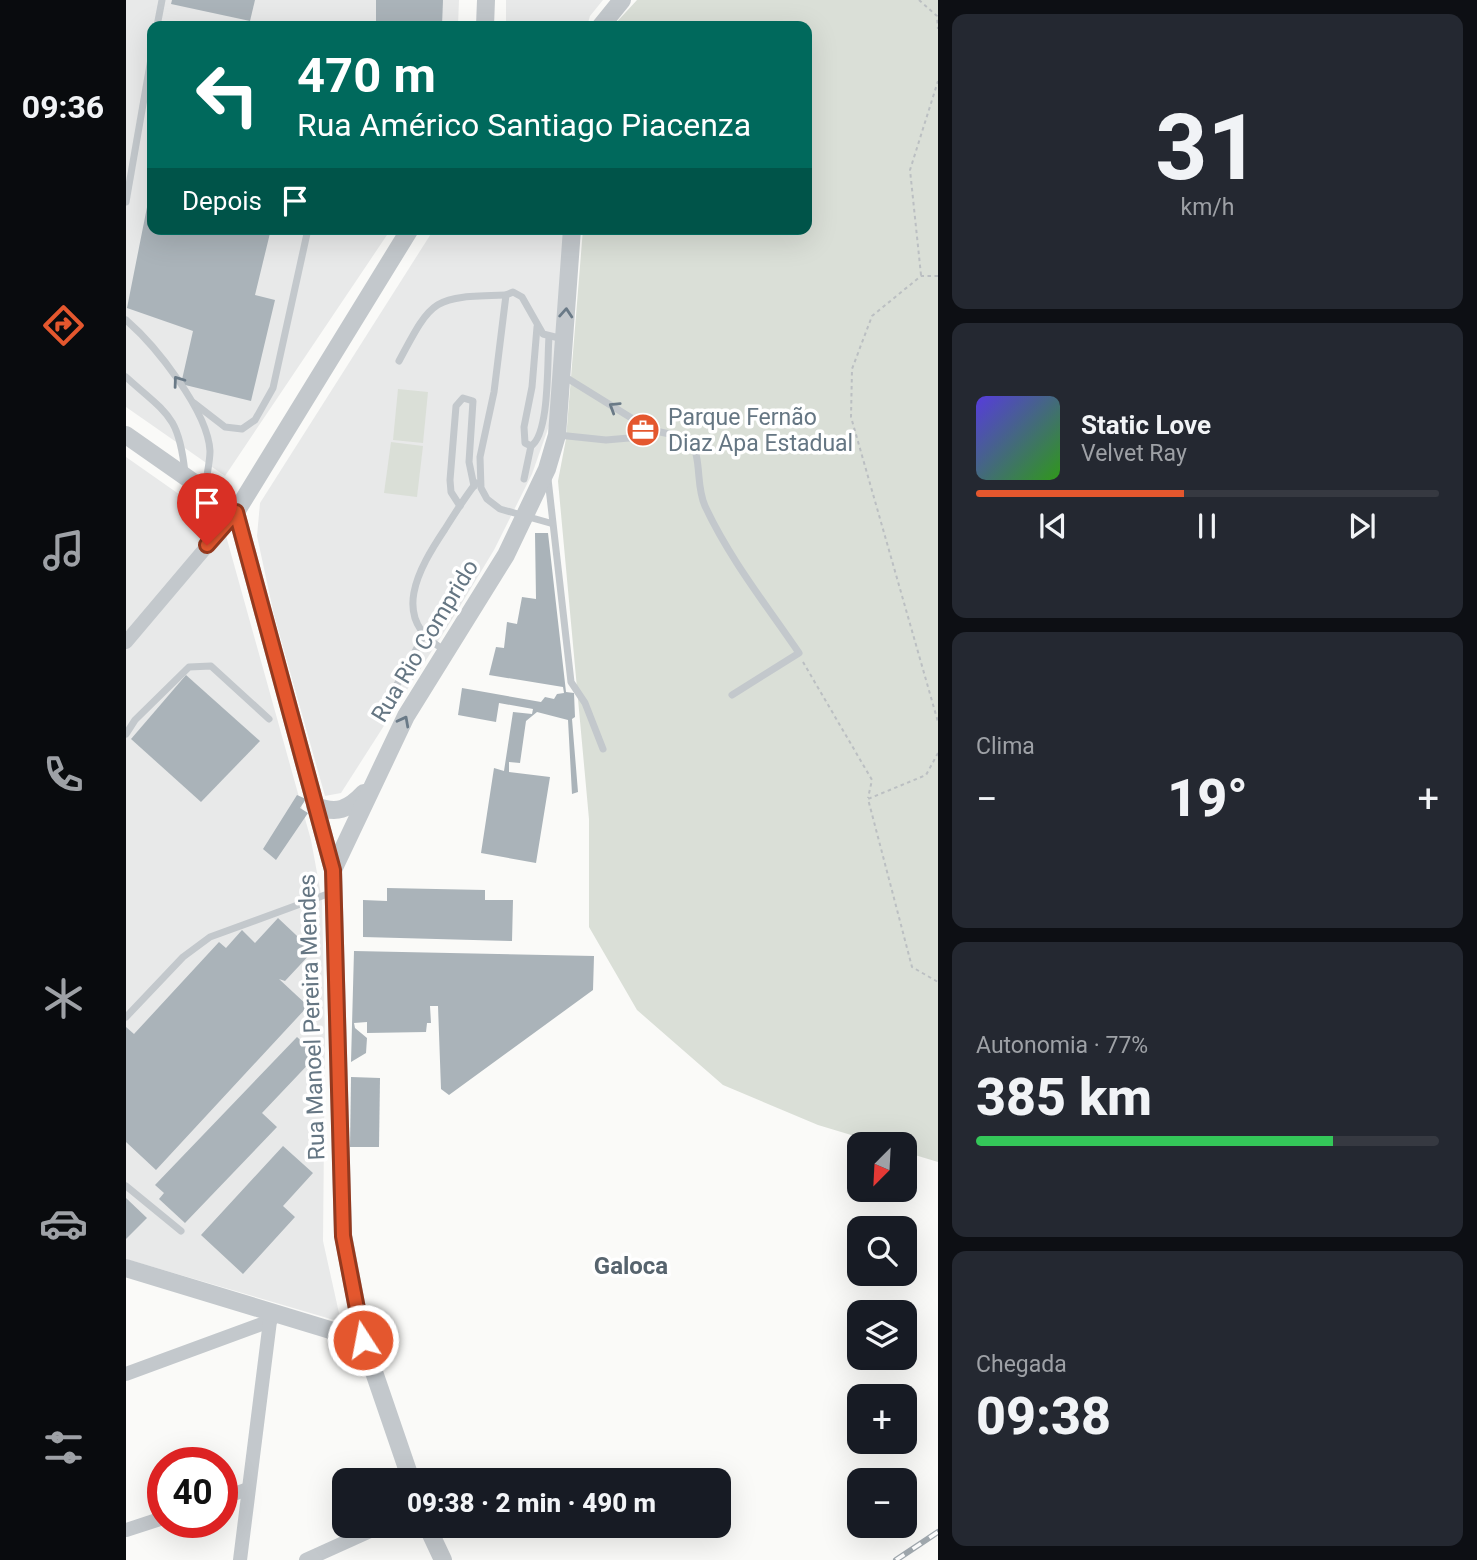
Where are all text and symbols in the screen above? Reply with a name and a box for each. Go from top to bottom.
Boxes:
text: 470 m [297,47,436,104]
icon: left [182,49,273,140]
text: 09:36 [22,88,104,126]
text: 31 [1155,95,1260,201]
text: Rua Américo Santiago Piacenza [297,106,751,144]
icon: arrive [276,182,314,220]
text: Depois [182,186,262,216]
text: km/h [1181,194,1235,221]
icon: directions [39,301,88,350]
one-way arrow [558,307,573,318]
one-way arrow [174,376,186,389]
one-way arrow [608,402,621,415]
place label: Parque Fernão Diaz Apa Estadual [668,404,853,457]
text: Static Love [1081,410,1211,440]
office icon: Parque Fernão Diaz Apa Estadual [624,411,662,449]
text: Velvet Ray [1081,440,1187,467]
pin [177,473,237,545]
icon: arrive [188,484,226,522]
icon: previous [1034,507,1072,545]
icon: pause [1188,507,1226,545]
icon: next [1343,507,1381,545]
icon: music [39,526,88,575]
street label: Rua Rio Comprido [366,555,484,727]
one-way arrow [395,716,409,728]
text: Clima [976,733,1035,760]
icon: phone [39,750,88,799]
text: 19° [1167,768,1248,829]
text: − [976,777,998,821]
text: + [1417,777,1439,821]
street label: Rua Manoel Pereira Mendes [294,873,330,1161]
icon: climate [39,974,88,1023]
text: Autonomia · 77% [976,1032,1148,1059]
text: 385 km [976,1067,1152,1128]
north arrow [847,1132,917,1202]
map controls [847,1132,917,1538]
icon: car [39,1199,88,1248]
button: search [847,1216,917,1286]
district label: Galoca [594,1252,668,1280]
button: layers [847,1300,917,1370]
position arrow [326,1303,400,1377]
text: Chegada [976,1351,1067,1378]
button: + [847,1384,917,1454]
text: 09:38 [976,1386,1111,1447]
icon: filters [39,1423,88,1472]
speed limit sign: 40 [147,1447,238,1538]
button: − [847,1468,917,1538]
text: 09:38 · 2 min · 490 m [407,1488,656,1518]

